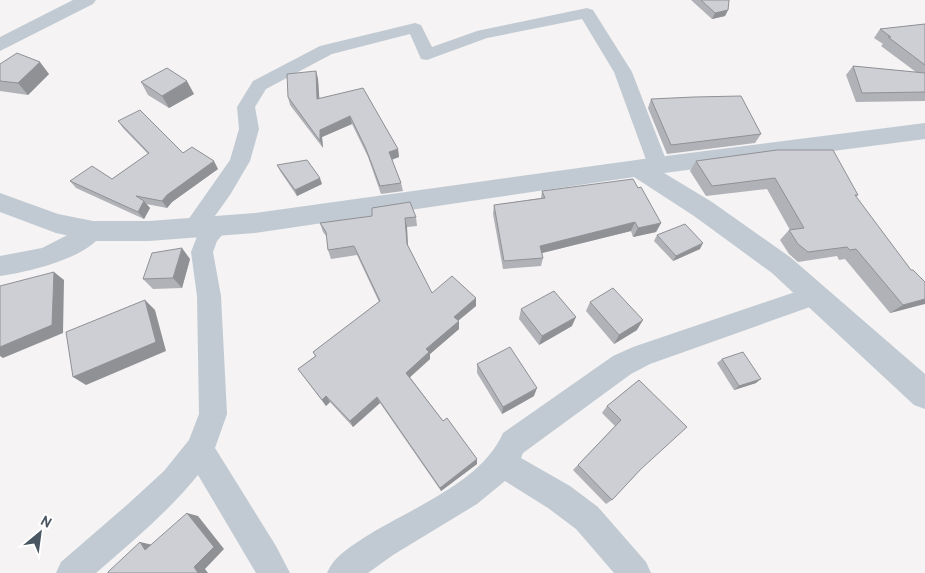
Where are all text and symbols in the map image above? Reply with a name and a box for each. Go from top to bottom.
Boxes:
north arrow [15,508,65,558]
text: N [37,513,54,533]

